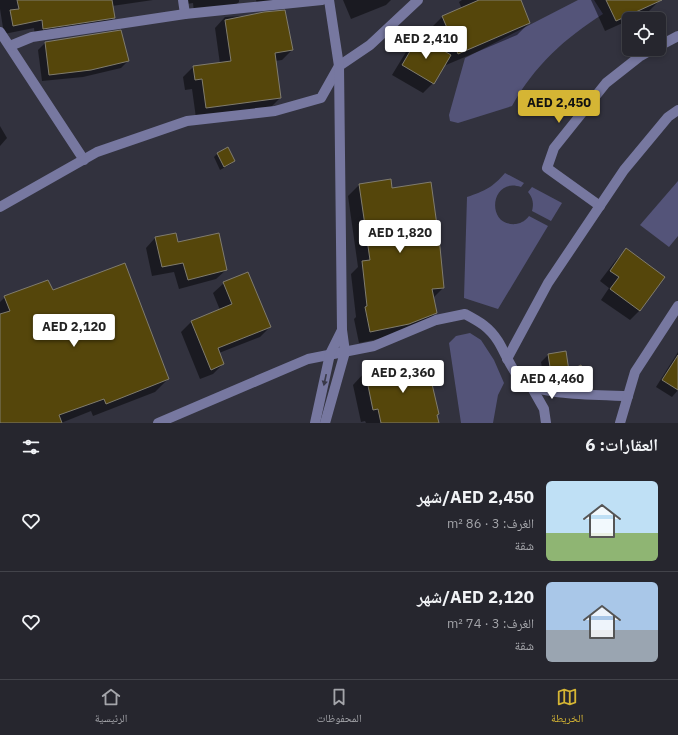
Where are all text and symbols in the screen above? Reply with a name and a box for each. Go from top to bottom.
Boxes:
map controls [622,12,666,56]
button: locate [622,12,666,56]
pin: AED 2,410 [380,26,472,60]
text: AED 2,410 [394,30,458,47]
pin: AED 2,450 [513,90,605,124]
text: AED 2,450 [527,94,591,111]
pin: AED 1,820 [354,220,446,254]
text: AED 1,820 [368,224,432,241]
pin: AED 2,120 [28,314,120,348]
text: AED 2,120 [42,318,106,335]
pin: AED 2,360 [357,360,449,394]
text: AED 2,360 [371,364,435,381]
pin: AED 4,460 [506,366,598,400]
text: AED 4,460 [520,370,584,387]
one-way arrow [321,373,327,386]
text: العقارات: 6 [585,434,658,456]
icon: filters [20,436,42,458]
text: AED 2,450/شهر [417,486,534,508]
icon: home [578,497,626,545]
icon: heart [20,510,42,532]
text: الغرف: 3 · 86 m² [447,515,534,532]
text: شقة [515,537,534,554]
text: AED 2,120/شهر [417,586,534,608]
icon: home [578,598,626,646]
icon: heart [20,611,42,633]
text: الغرف: 3 · 74 m² [447,615,534,632]
text: شقة [515,637,534,654]
tab: الرئيسية [95,686,127,729]
tab: المحفوظات [317,686,362,729]
tab: الخريطة [551,686,583,729]

